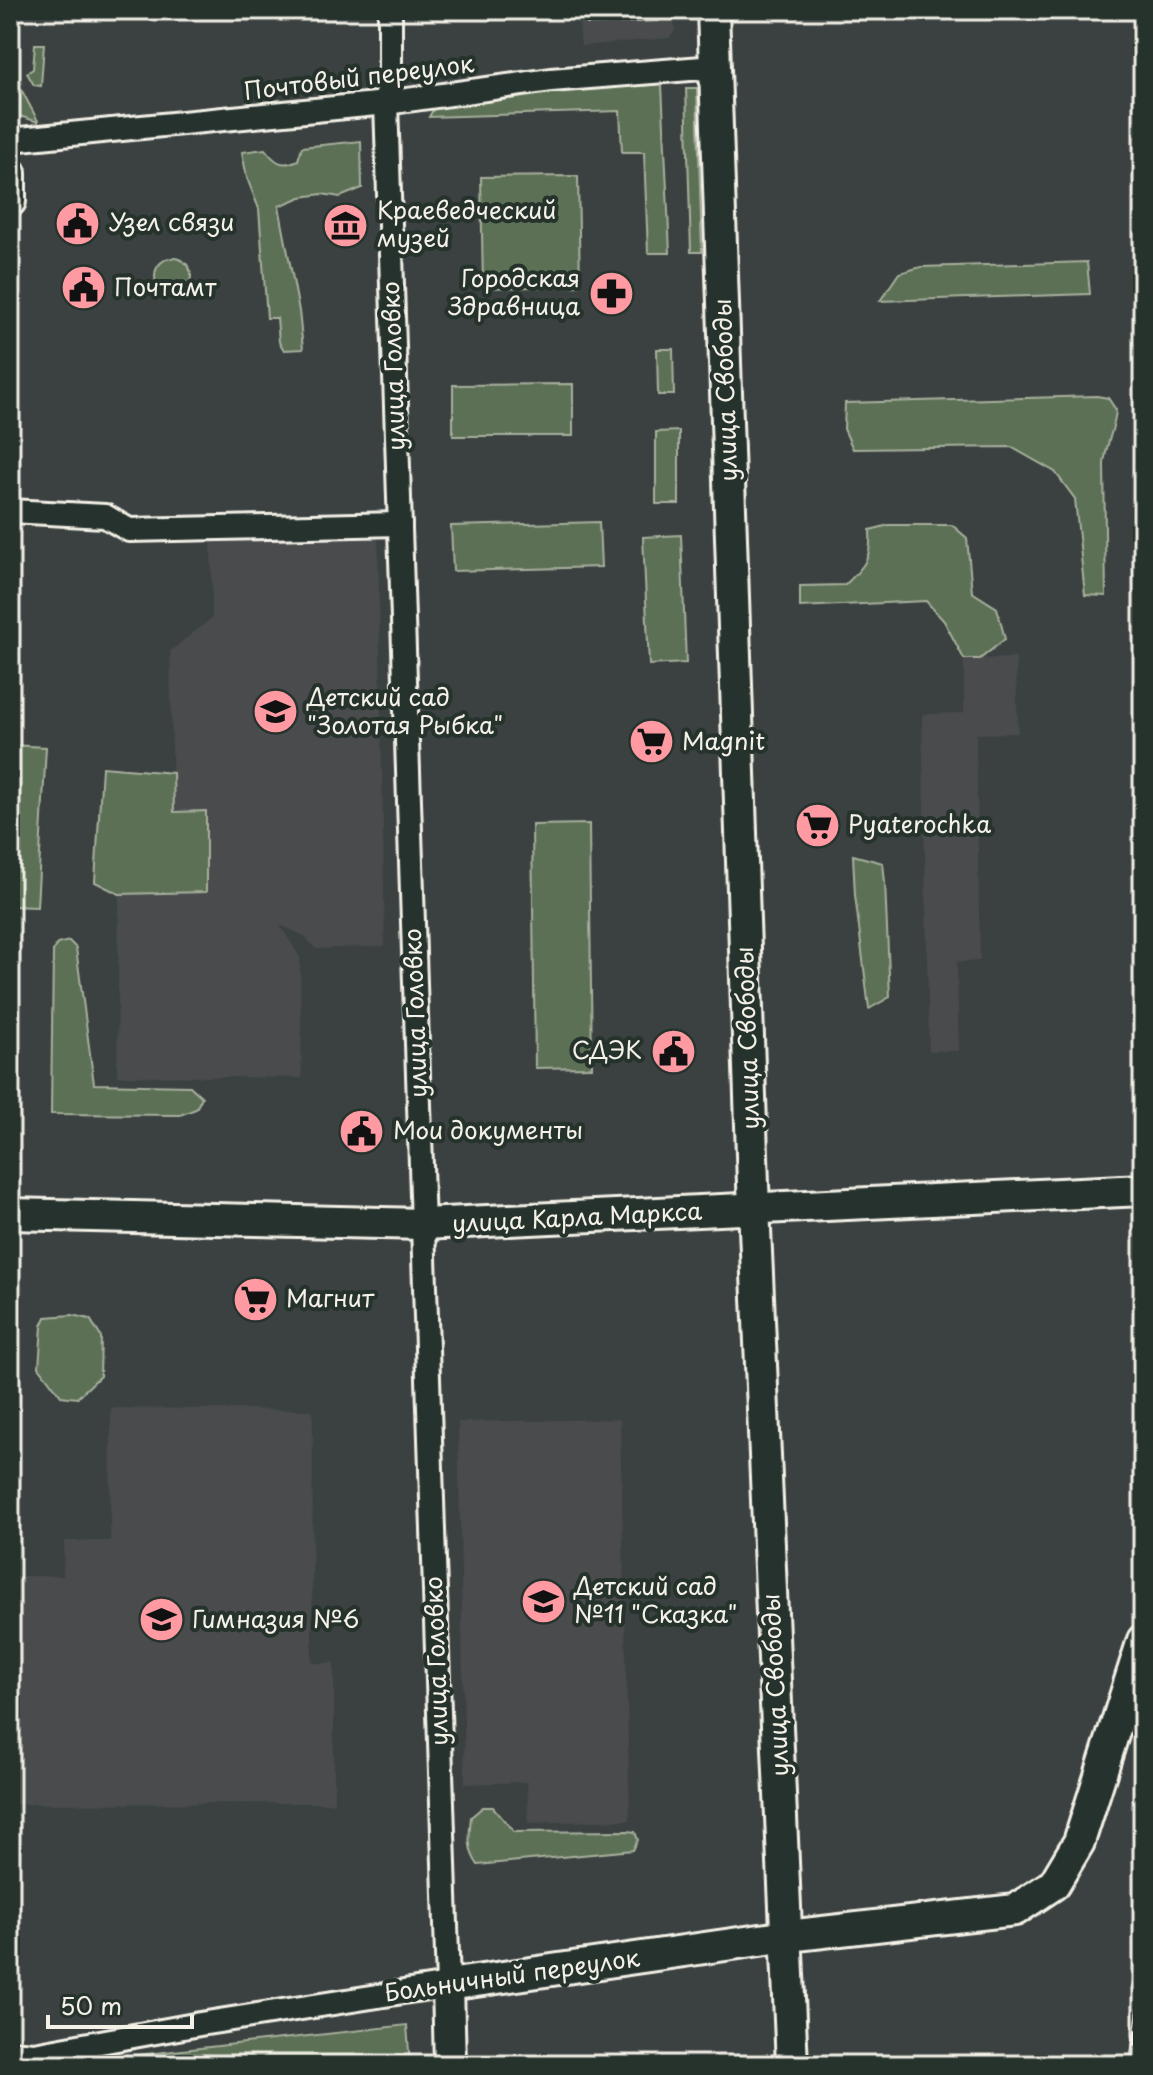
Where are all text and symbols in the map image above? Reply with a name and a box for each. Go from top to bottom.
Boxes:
street label: Почтовый переулок [242,44,477,108]
place label: Краеведческий музей [377,191,557,255]
public building icon: Узел связи [54,199,102,247]
museum icon: Краеведческий музей [322,201,370,249]
place label: Узел связи [109,203,234,239]
place label: Городская Здравница [447,259,580,323]
public building icon: Почтамт [59,264,107,312]
place label: Почтамт [114,268,217,304]
pharmacy icon: Городская Здравница [587,269,635,317]
street label: улица Головко [371,281,413,452]
street label: улица Свободы [703,298,745,482]
place label: Детский сад "Золотая Рыбка" [306,678,503,742]
school or university icon: Детский сад "Золотая Рыбка" [252,688,300,736]
supermarket icon: Magnit [627,718,675,766]
place label: Magnit [682,722,765,758]
supermarket icon: Pyaterochka [793,801,841,849]
place label: Pyaterochka [848,805,991,841]
street label: улица Головко [393,928,435,1099]
street label: улица Свободы [725,946,767,1130]
public building icon: СДЭК [649,1027,697,1075]
place label: СДЭК [572,1031,642,1067]
public building icon: Мои документы [338,1107,386,1155]
place label: Мои документы [393,1111,583,1147]
street label: улица Карла Маркса [451,1191,703,1241]
supermarket icon: Магнит [231,1275,279,1323]
place label: Магнит [286,1279,375,1315]
place label: Детский сад №11 "Сказка" [573,1567,737,1631]
street label: улица Головко [414,1576,456,1747]
school or university icon: Детский сад №11 "Сказка" [519,1577,567,1625]
street label: улица Свободы [751,1593,797,1777]
school or university icon: Гимназия №6 [137,1596,185,1644]
place label: Гимназия №6 [192,1600,359,1636]
street label: Больничный переулок [382,1938,642,2010]
scale bar [48,1979,192,2029]
text: 50 m [60,1987,122,2023]

